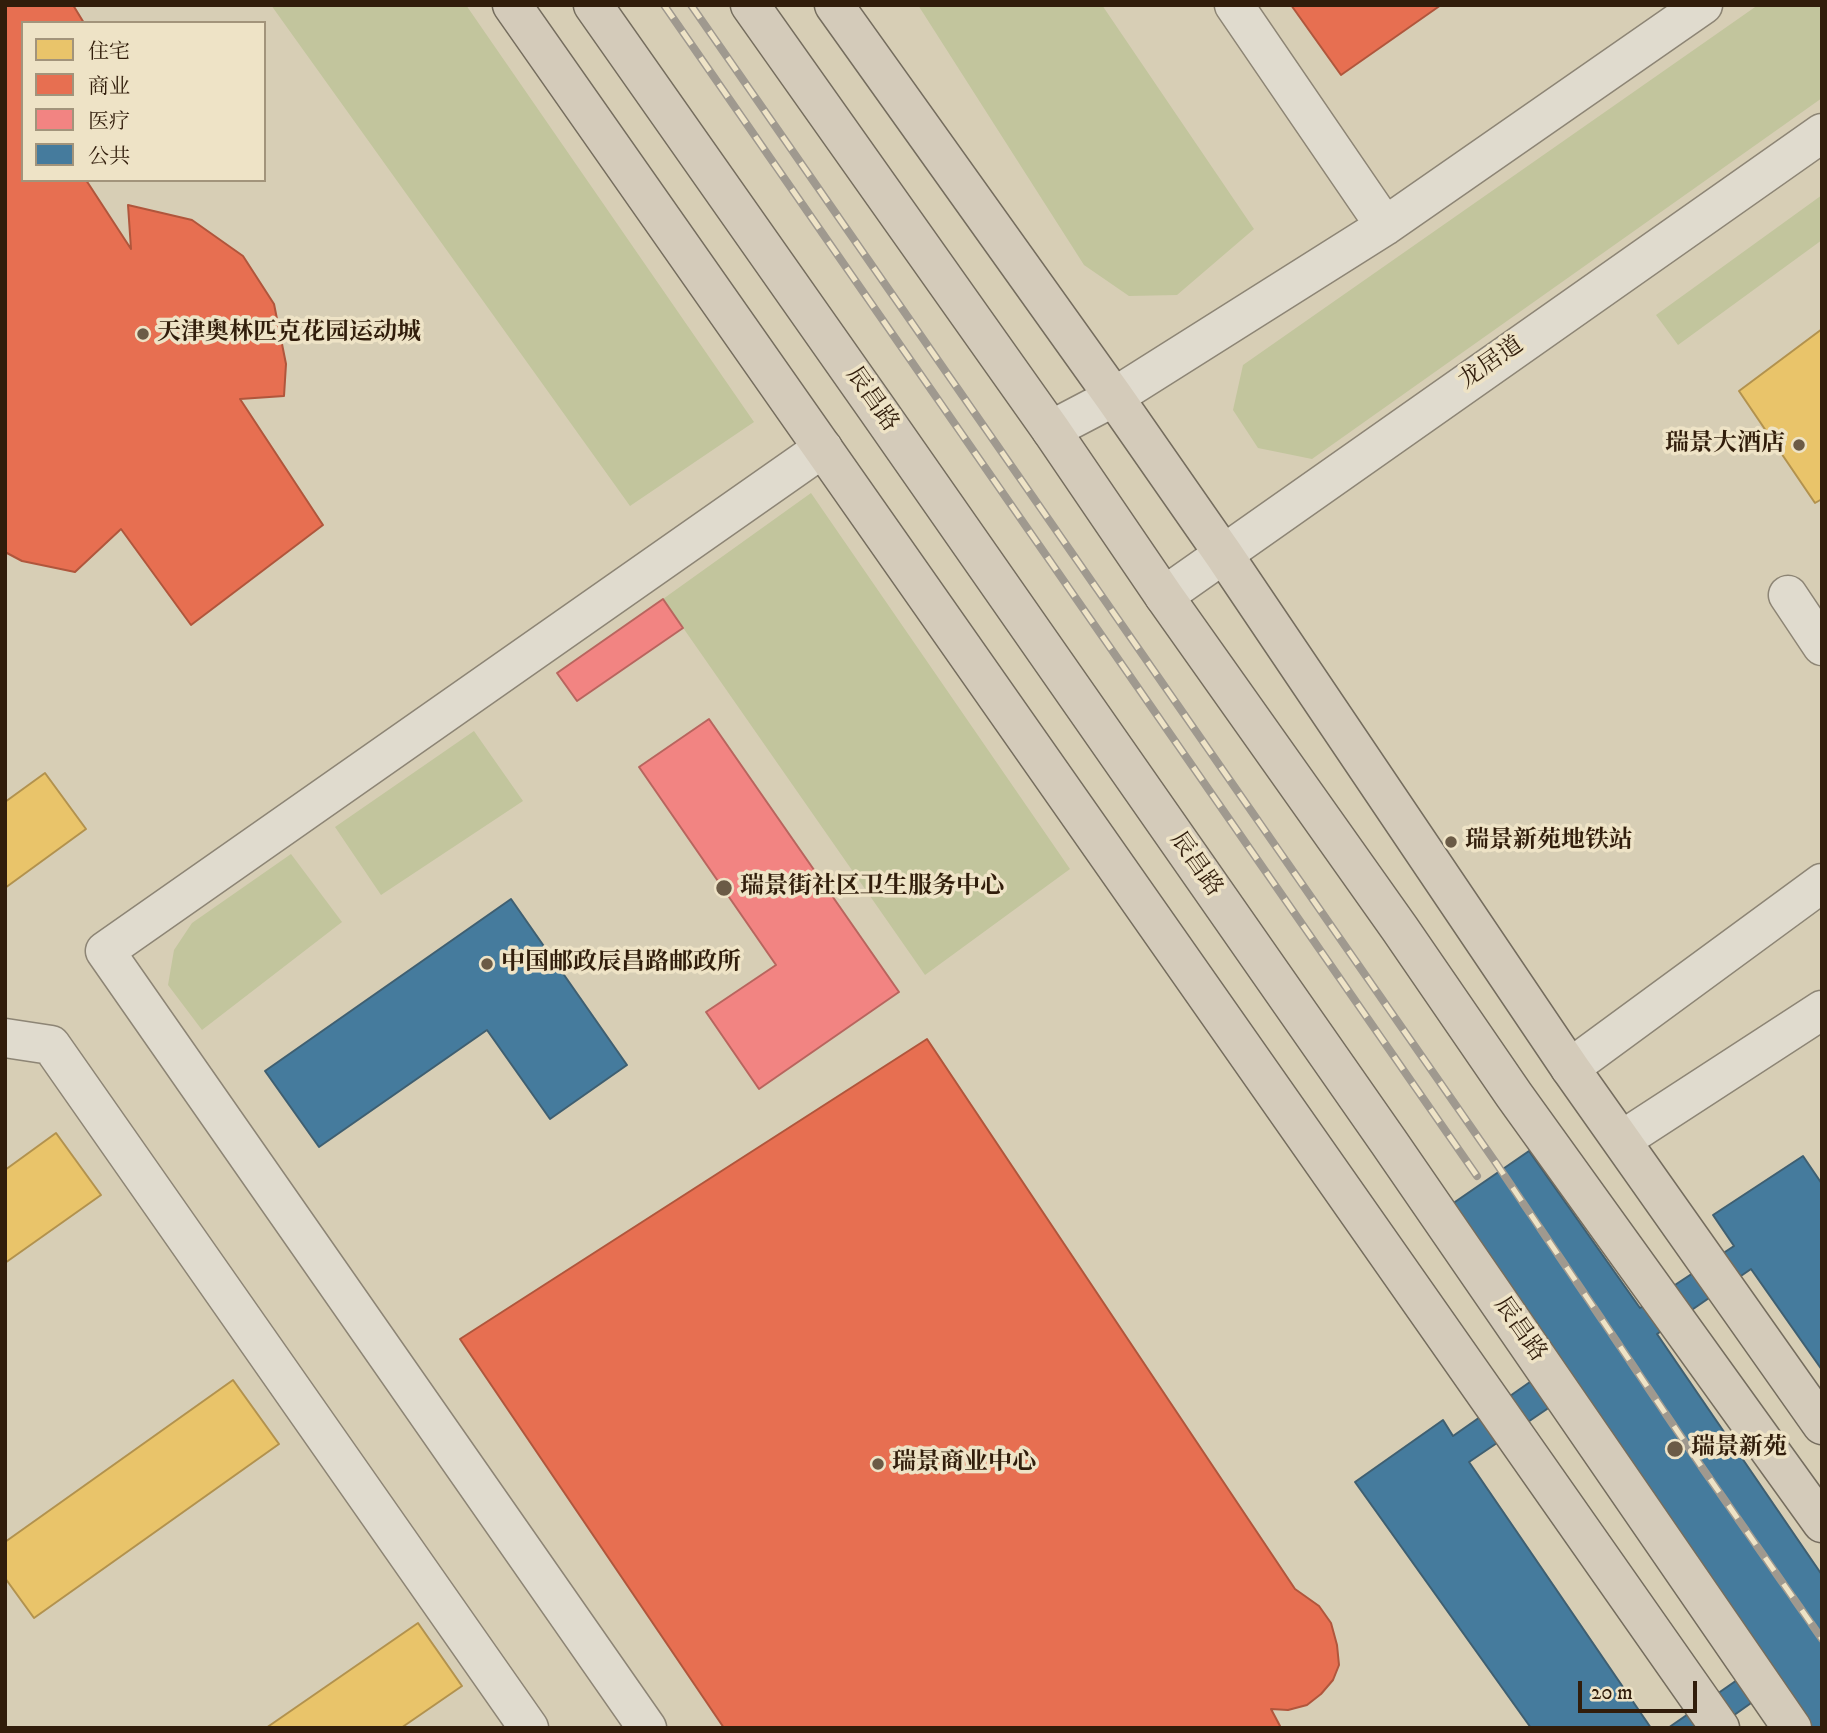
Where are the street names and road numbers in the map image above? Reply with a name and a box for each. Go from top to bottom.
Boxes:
street label: 龙居道 [1454,332,1530,396]
street label: 辰昌路 [839,362,903,438]
street label: 辰昌路 [1163,827,1227,903]
street label: 辰昌路 [1487,1292,1551,1368]

